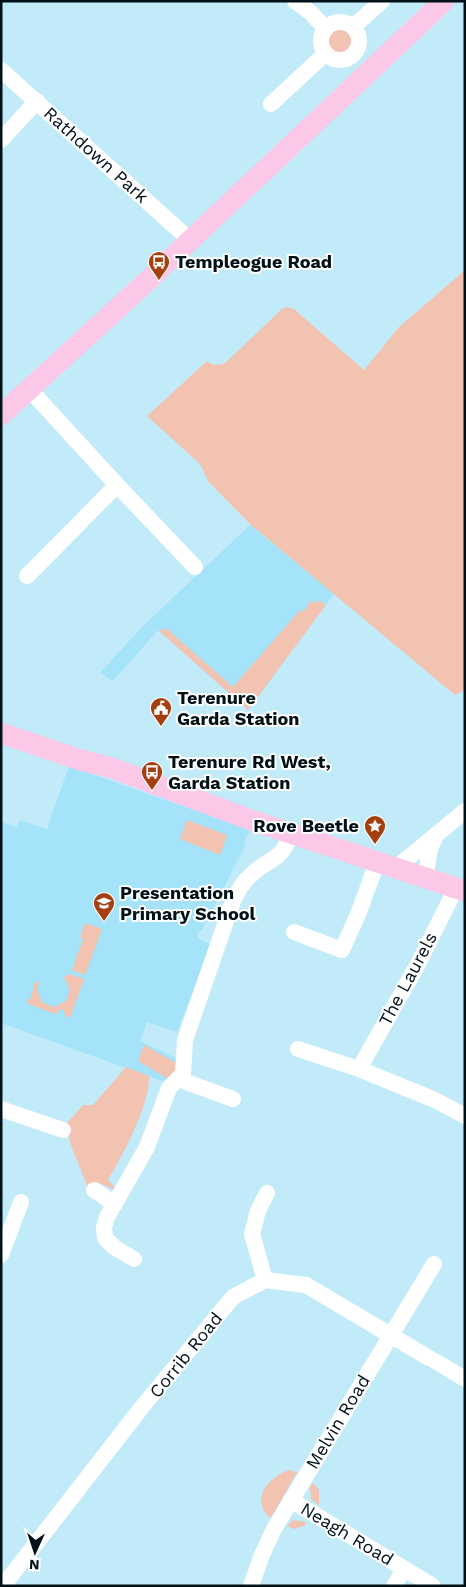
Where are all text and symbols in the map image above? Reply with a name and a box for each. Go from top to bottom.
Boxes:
street label: Rathdown Park [40,102,153,207]
bus stop icon: Templeogue Road [147,250,171,281]
place label: Templeogue Road [175,251,332,272]
place label: Terenure Garda Station [177,687,300,729]
public building icon: Terenure Garda Station [149,696,173,727]
place label: Terenure Rd West, Garda Station [168,751,331,793]
bus stop icon: Terenure Rd West, Garda Station [140,760,164,791]
place icon: Rove Beetle [363,814,387,845]
place label: Rove Beetle [253,815,359,836]
place label: Presentation Primary School [120,882,256,924]
school or university icon: Presentation Primary School [92,891,116,922]
street label: The Laurels [374,929,441,1029]
street label: Corrib Road [145,1308,226,1402]
street label: Melvin Road [301,1371,374,1473]
street label: Neagh Road [297,1498,397,1569]
north arrow [10,1527,60,1577]
text: N [29,1557,40,1573]

